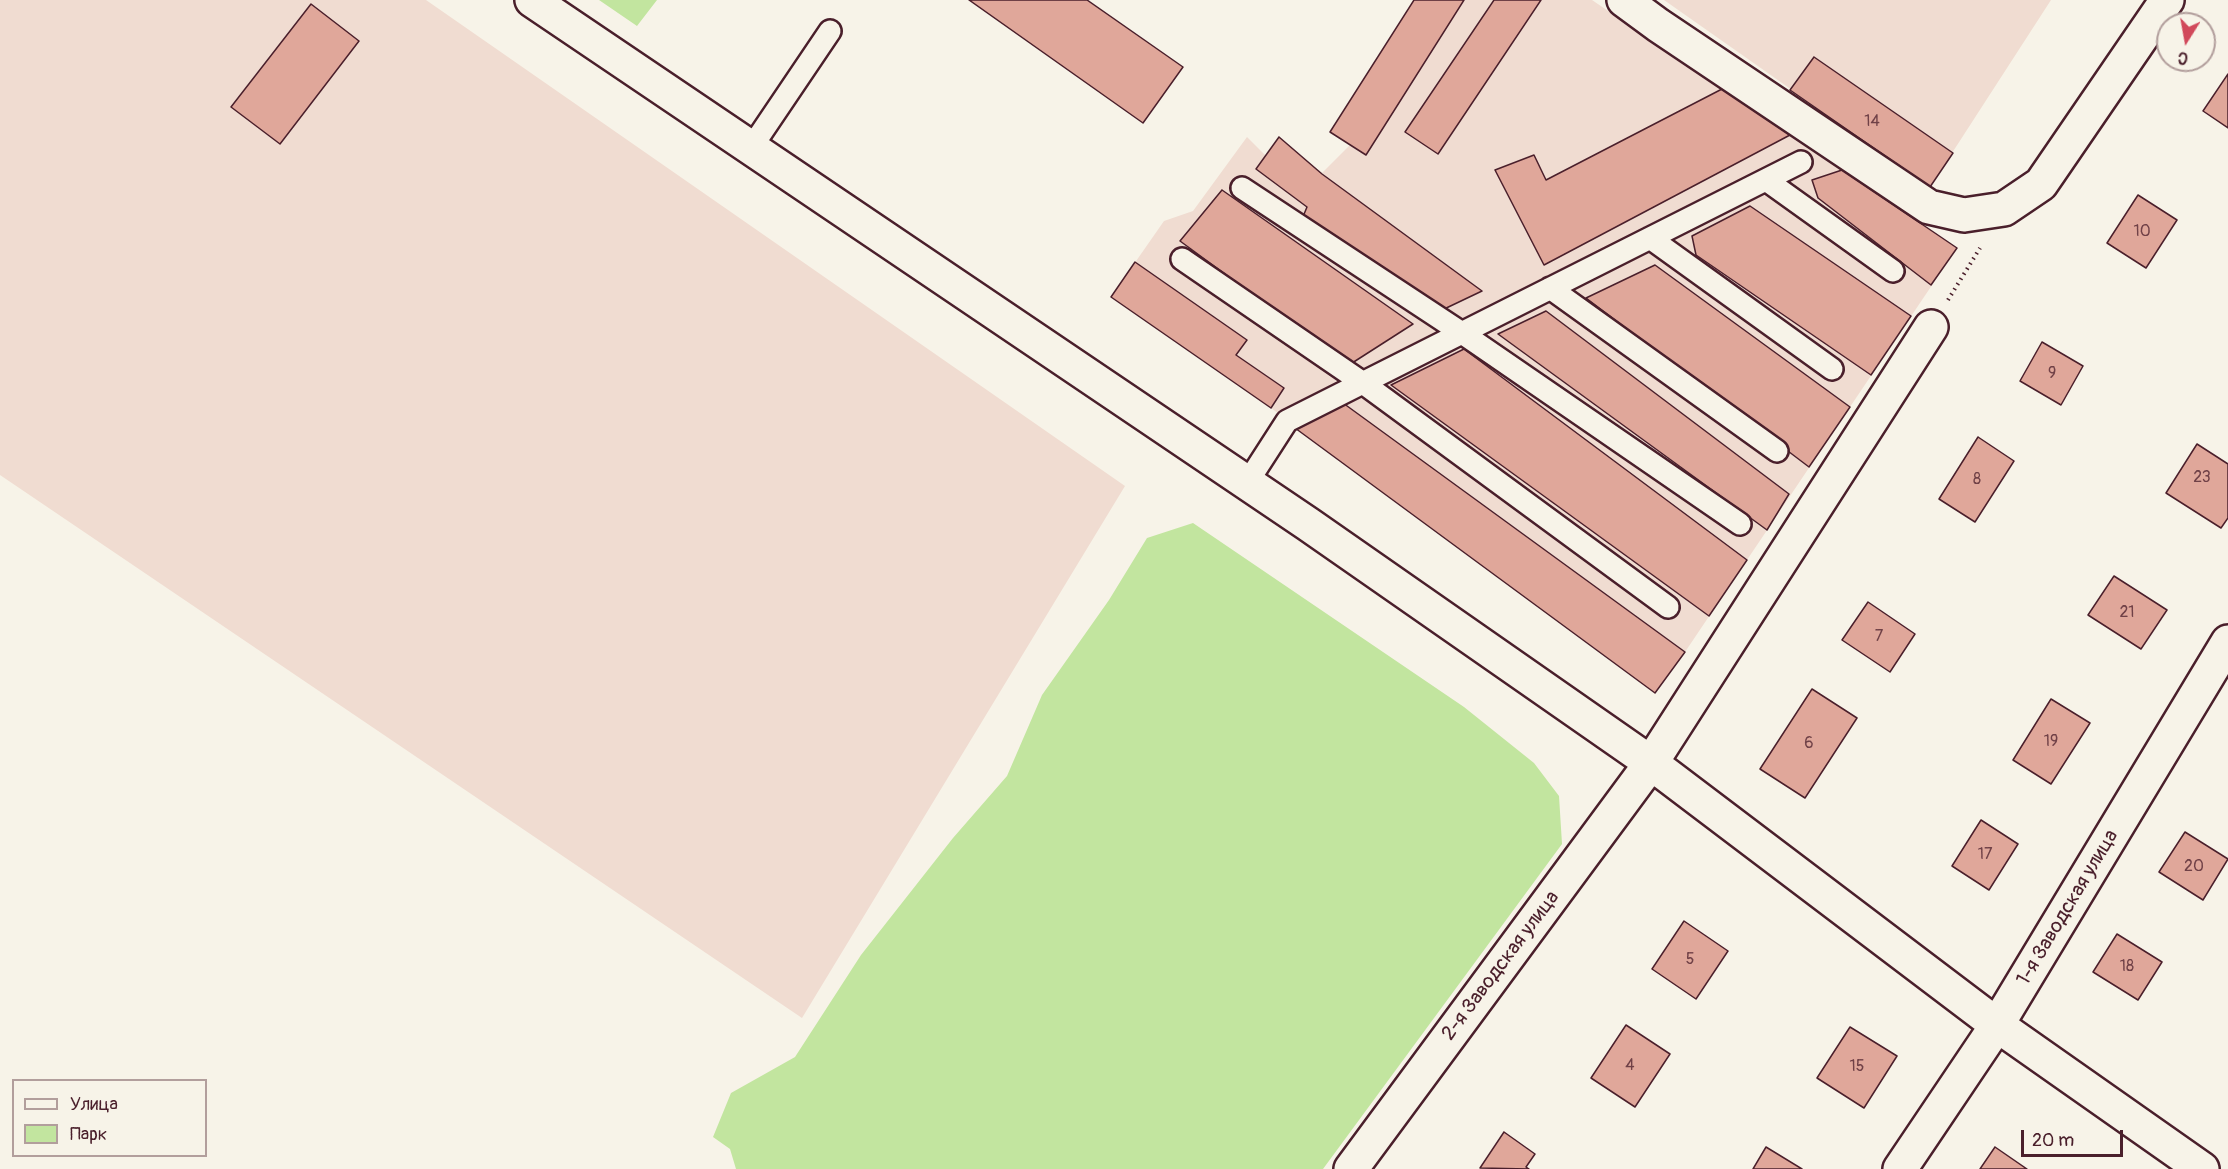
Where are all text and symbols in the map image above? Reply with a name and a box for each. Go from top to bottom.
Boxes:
north arrow [2156,12,2216,72]
text: С [2176,47,2190,68]
house number: 14 [1864,112,1880,132]
house number: 10 [2133,222,2151,242]
house number: 9 [2048,364,2056,384]
house number: 23 [2193,468,2211,488]
house number: 8 [1973,470,1981,490]
house number: 21 [2119,603,2135,623]
house number: 7 [1875,627,1883,647]
house number: 19 [2044,732,2058,752]
house number: 6 [1804,734,1814,754]
street label: 1-я Заводская улица [2012,826,2124,990]
house number: 17 [1978,845,1992,865]
house number: 20 [2184,857,2204,877]
street label: 2-я Заводская улица [1437,887,1565,1045]
house number: 5 [1686,950,1694,970]
house number: 18 [2120,957,2134,977]
house number: 4 [1625,1056,1635,1076]
house number: 15 [1850,1057,1864,1077]
legend [12,1079,207,1157]
text: Улица [70,1093,118,1116]
scale bar [2024,1118,2126,1156]
text: Парк [70,1123,107,1146]
text: 20 m [2032,1129,2074,1152]

